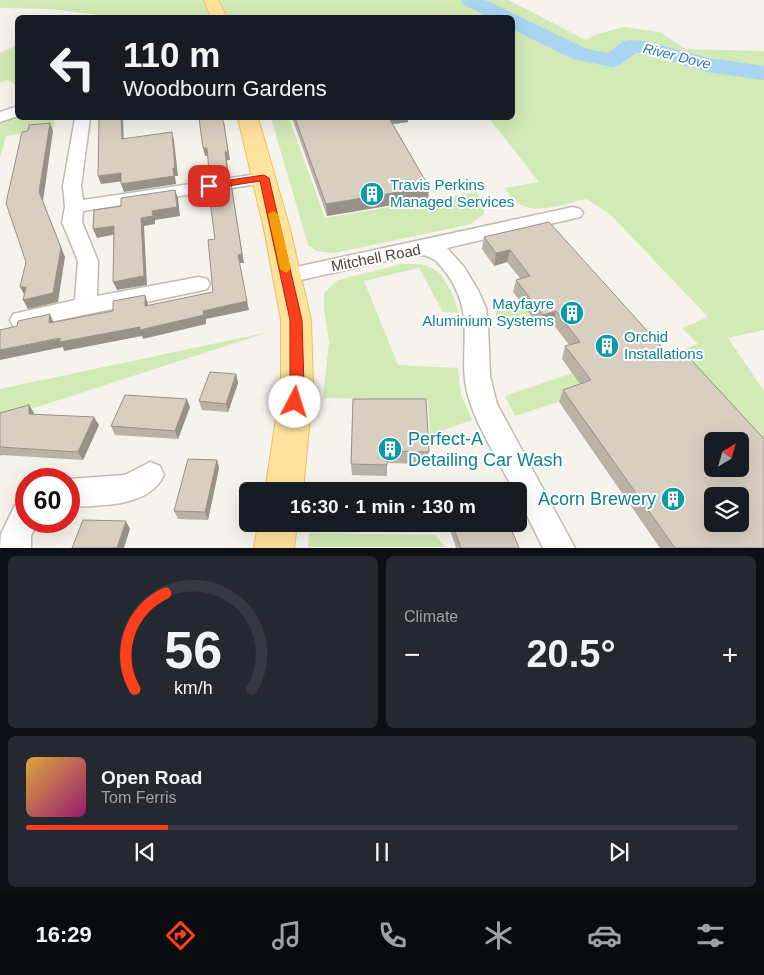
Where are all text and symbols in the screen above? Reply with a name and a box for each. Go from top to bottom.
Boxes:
icon: left [40,35,105,100]
text: 110 m [123,35,220,74]
water label: River Dove [641,40,713,72]
text: Woodbourn Gardens [123,76,327,101]
pin [188,165,230,207]
icon: arrive [195,172,223,200]
place label: Travis Perkins Managed Services [390,176,514,210]
building icon: Travis Perkins Managed Services [359,181,385,207]
street label: Mitchell Road [330,240,422,275]
place label: Mayfayre Aluminium Systems [422,295,554,329]
building icon: Mayfayre Aluminium Systems [559,300,585,326]
place label: Orchid Installations [624,328,703,362]
building icon: Orchid Installations [594,333,620,359]
position arrow [268,375,320,427]
place label: Perfect-A Detailing Car Wash [408,429,562,470]
north arrow [704,432,749,478]
map controls [704,432,749,532]
building icon: Perfect-A Detailing Car Wash [377,436,403,462]
speed limit sign: 60 [15,468,80,533]
building icon: Acorn Brewery [660,486,686,512]
button: layers [704,487,749,532]
place label: Acorn Brewery [538,489,656,509]
text: 16:30 · 1 min · 130 m [290,496,476,517]
text: Climate [404,608,458,625]
text: 56 [164,621,222,679]
text: 20.5° [526,633,616,675]
text: − [404,639,420,670]
text: + [722,639,738,670]
text: km/h [174,678,212,698]
text: Open Road [101,767,202,788]
text: Tom Ferris [101,789,177,806]
icon: previous [131,838,159,866]
icon: pause [368,838,396,866]
icon: next [605,838,633,866]
icon: directions [163,918,198,953]
icon: music [269,918,304,953]
icon: phone [375,918,410,953]
icon: climate [481,918,516,953]
icon: car [587,918,622,953]
icon: filters [693,918,728,953]
text: 16:29 [36,922,92,947]

